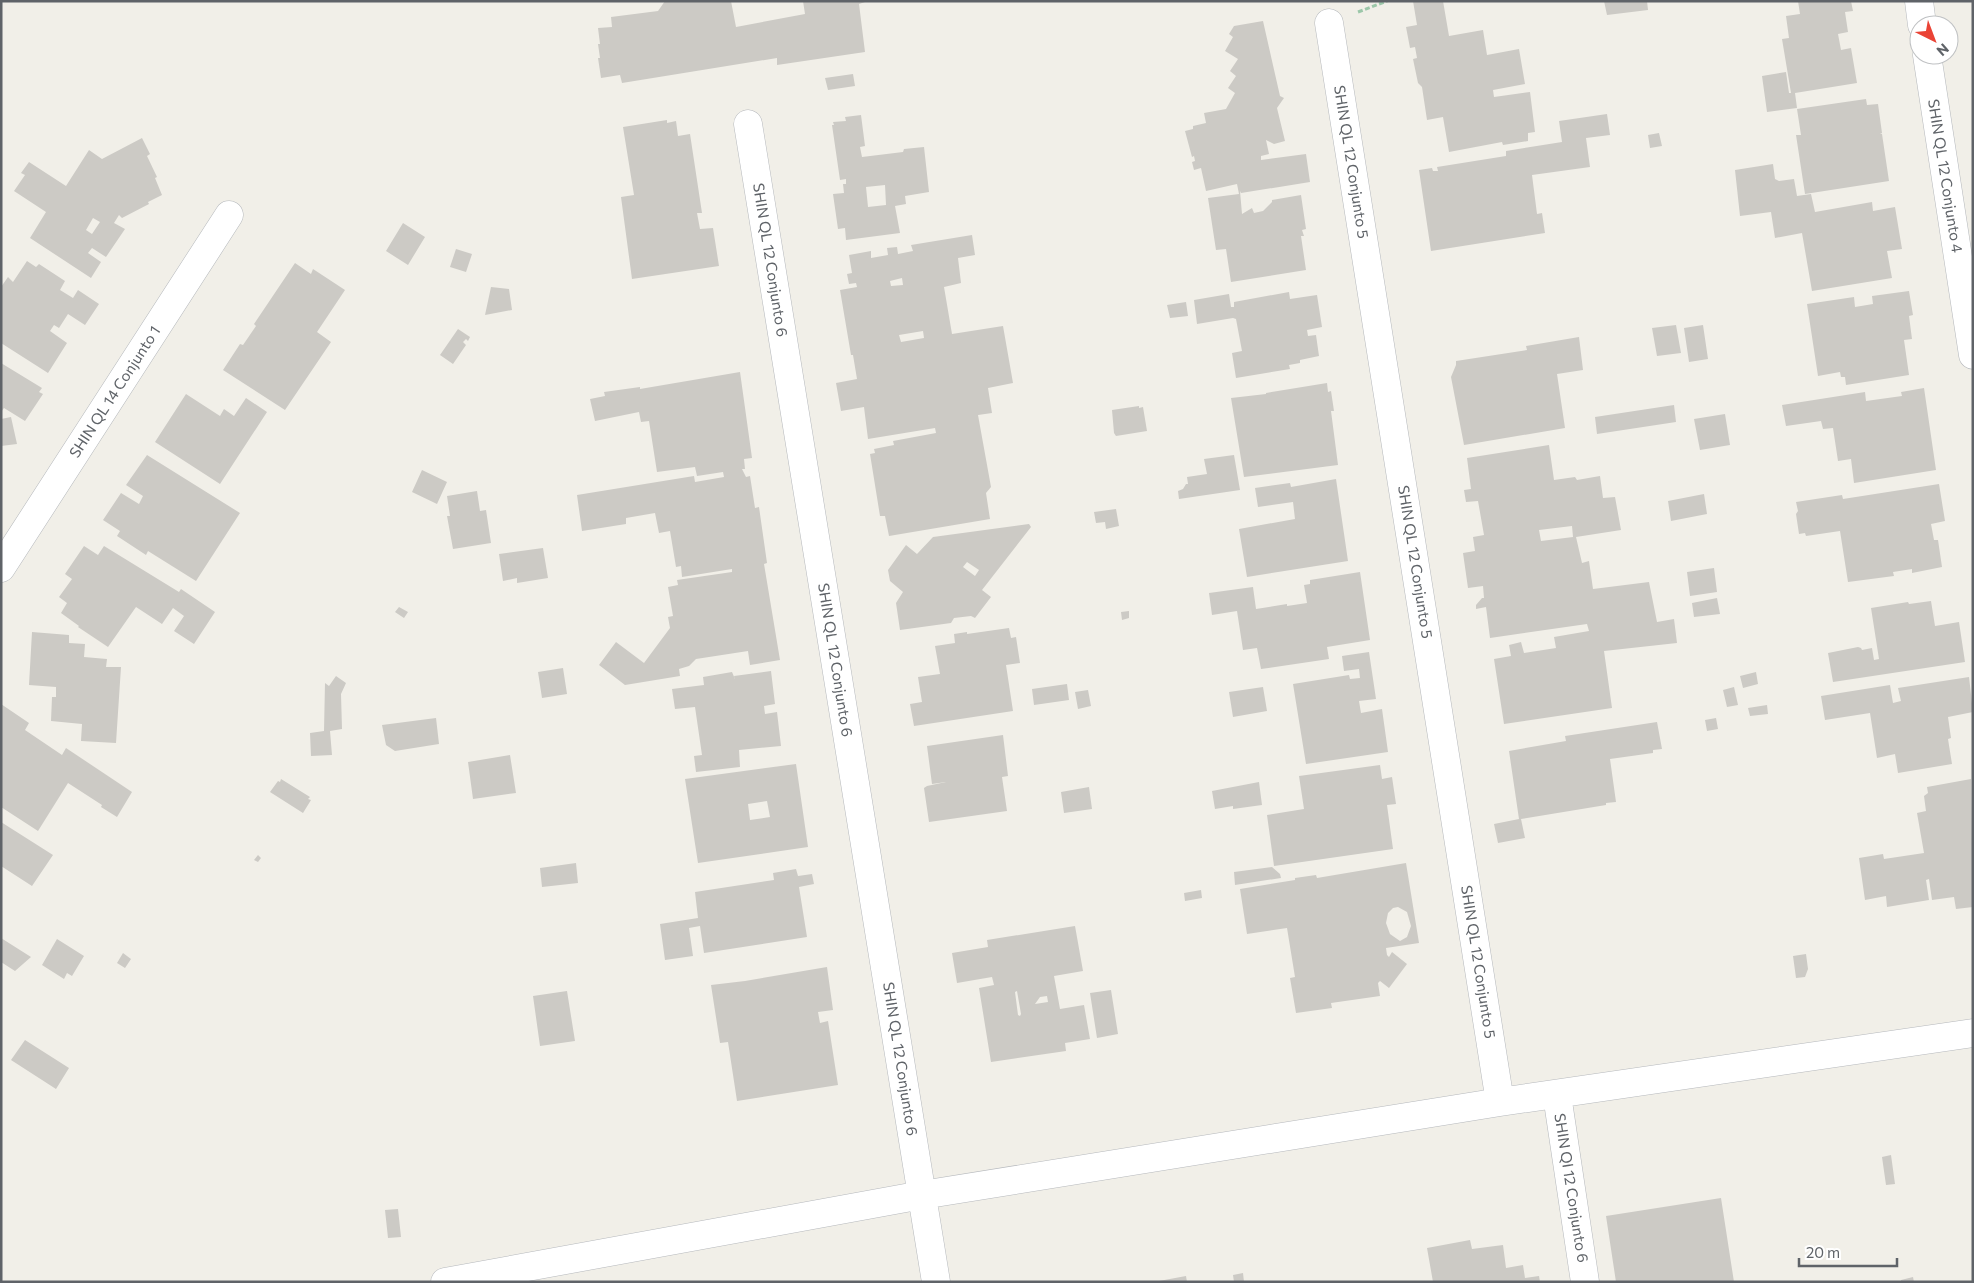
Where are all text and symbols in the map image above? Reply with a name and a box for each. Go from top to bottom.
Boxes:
north arrow [1909,15,1959,65]
text: N [1933,40,1953,60]
street label: SHIN QL 12 Conjunto 5 [1331,84,1373,240]
street label: SHIN QL 12 Conjunto 4 [1925,98,1967,254]
street label: SHIN QL 12 Conjunto 6 [750,182,792,338]
street label: SHIN QL 14 Conjunto 1 [65,322,163,461]
street label: SHIN QL 12 Conjunto 5 [1395,484,1437,640]
street label: SHIN QL 12 Conjunto 6 [815,582,857,738]
street label: SHIN QL 12 Conjunto 5 [1458,884,1500,1040]
street label: SHIN QL 12 Conjunto 6 [880,981,922,1137]
street label: SHIN QI 12 Conjunto 6 [1551,1112,1593,1264]
scale bar [1799,1236,1896,1268]
text: 20 m [1806,1243,1840,1261]

